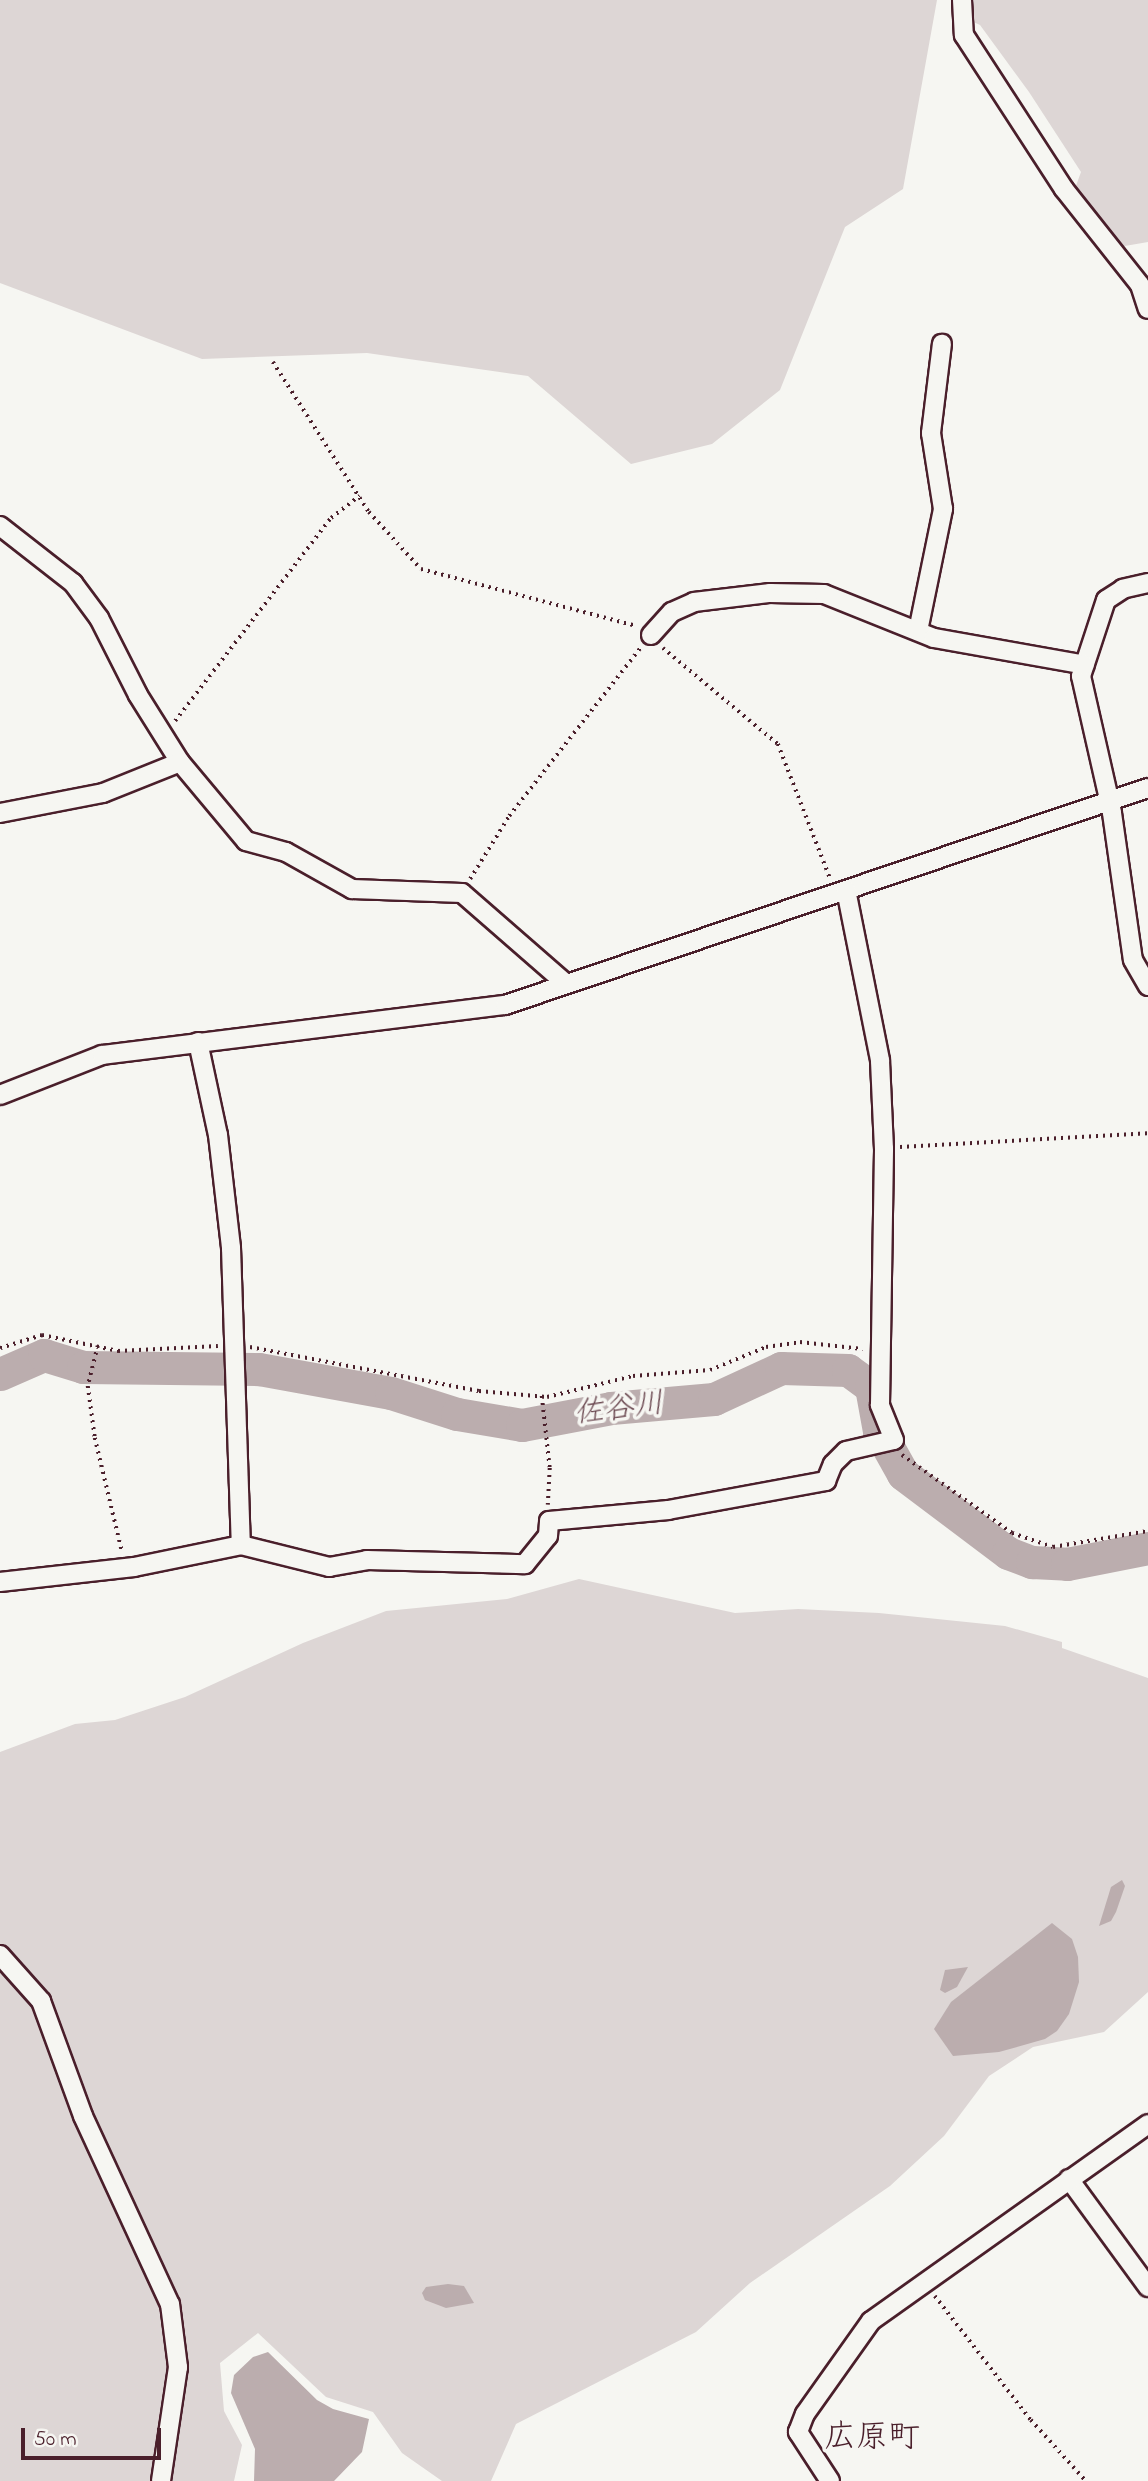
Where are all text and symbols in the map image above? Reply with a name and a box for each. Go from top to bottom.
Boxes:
water label: 佐谷川 [572,1387,666,1433]
scale bar [24,2414,164,2458]
district label: 広原町 [824,2420,920,2458]
text: 50 m [34,2425,77,2455]

